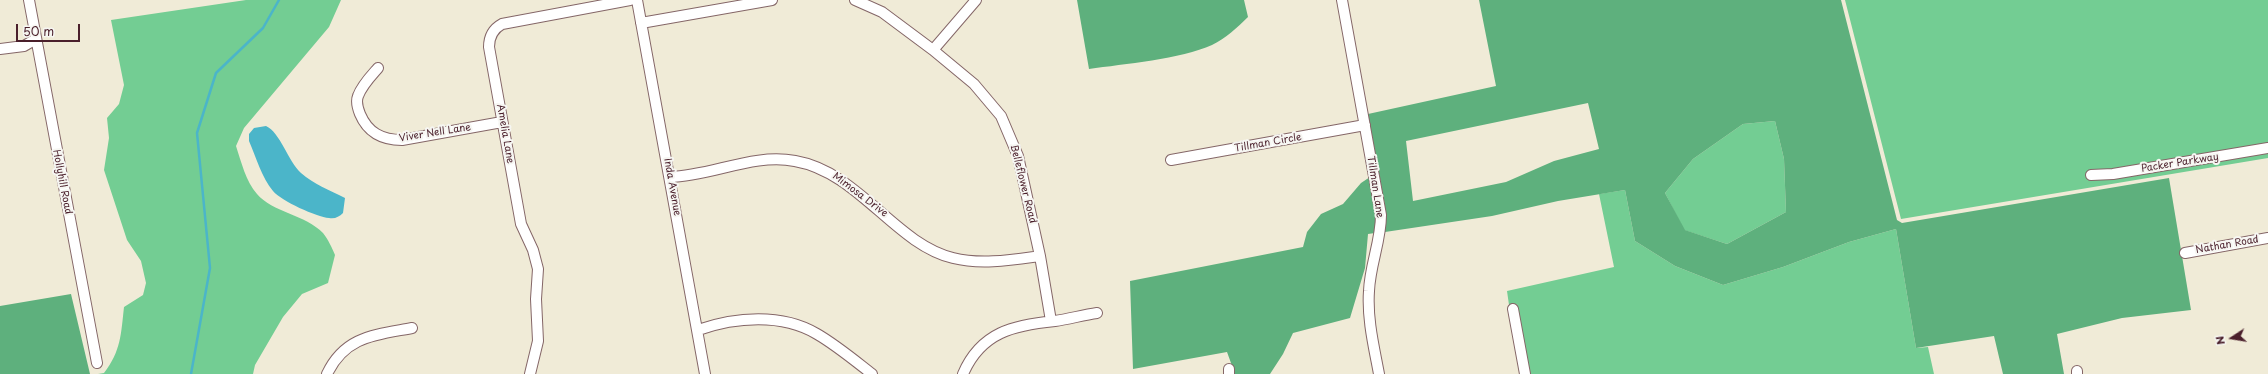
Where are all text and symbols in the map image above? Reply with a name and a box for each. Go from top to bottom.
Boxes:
scale bar [18,16,82,42]
text: 50 m [23,22,54,40]
street label: Amelia Lane [494,103,516,165]
street label: Viver Nell Lane [398,121,472,145]
street label: Tillman Circle [1233,131,1303,155]
street label: Belleflower Road [1007,143,1039,225]
street label: Hollyhill Road [50,149,74,215]
street label: Packer Parkway [2140,151,2220,175]
street label: Tillman Lane [1364,155,1386,219]
street label: Inda Avenue [661,157,683,217]
street label: Mimosa Drive [830,170,890,220]
street label: Nathan Road [2194,234,2260,256]
north arrow [2212,318,2252,358]
text: N [2211,335,2229,347]

